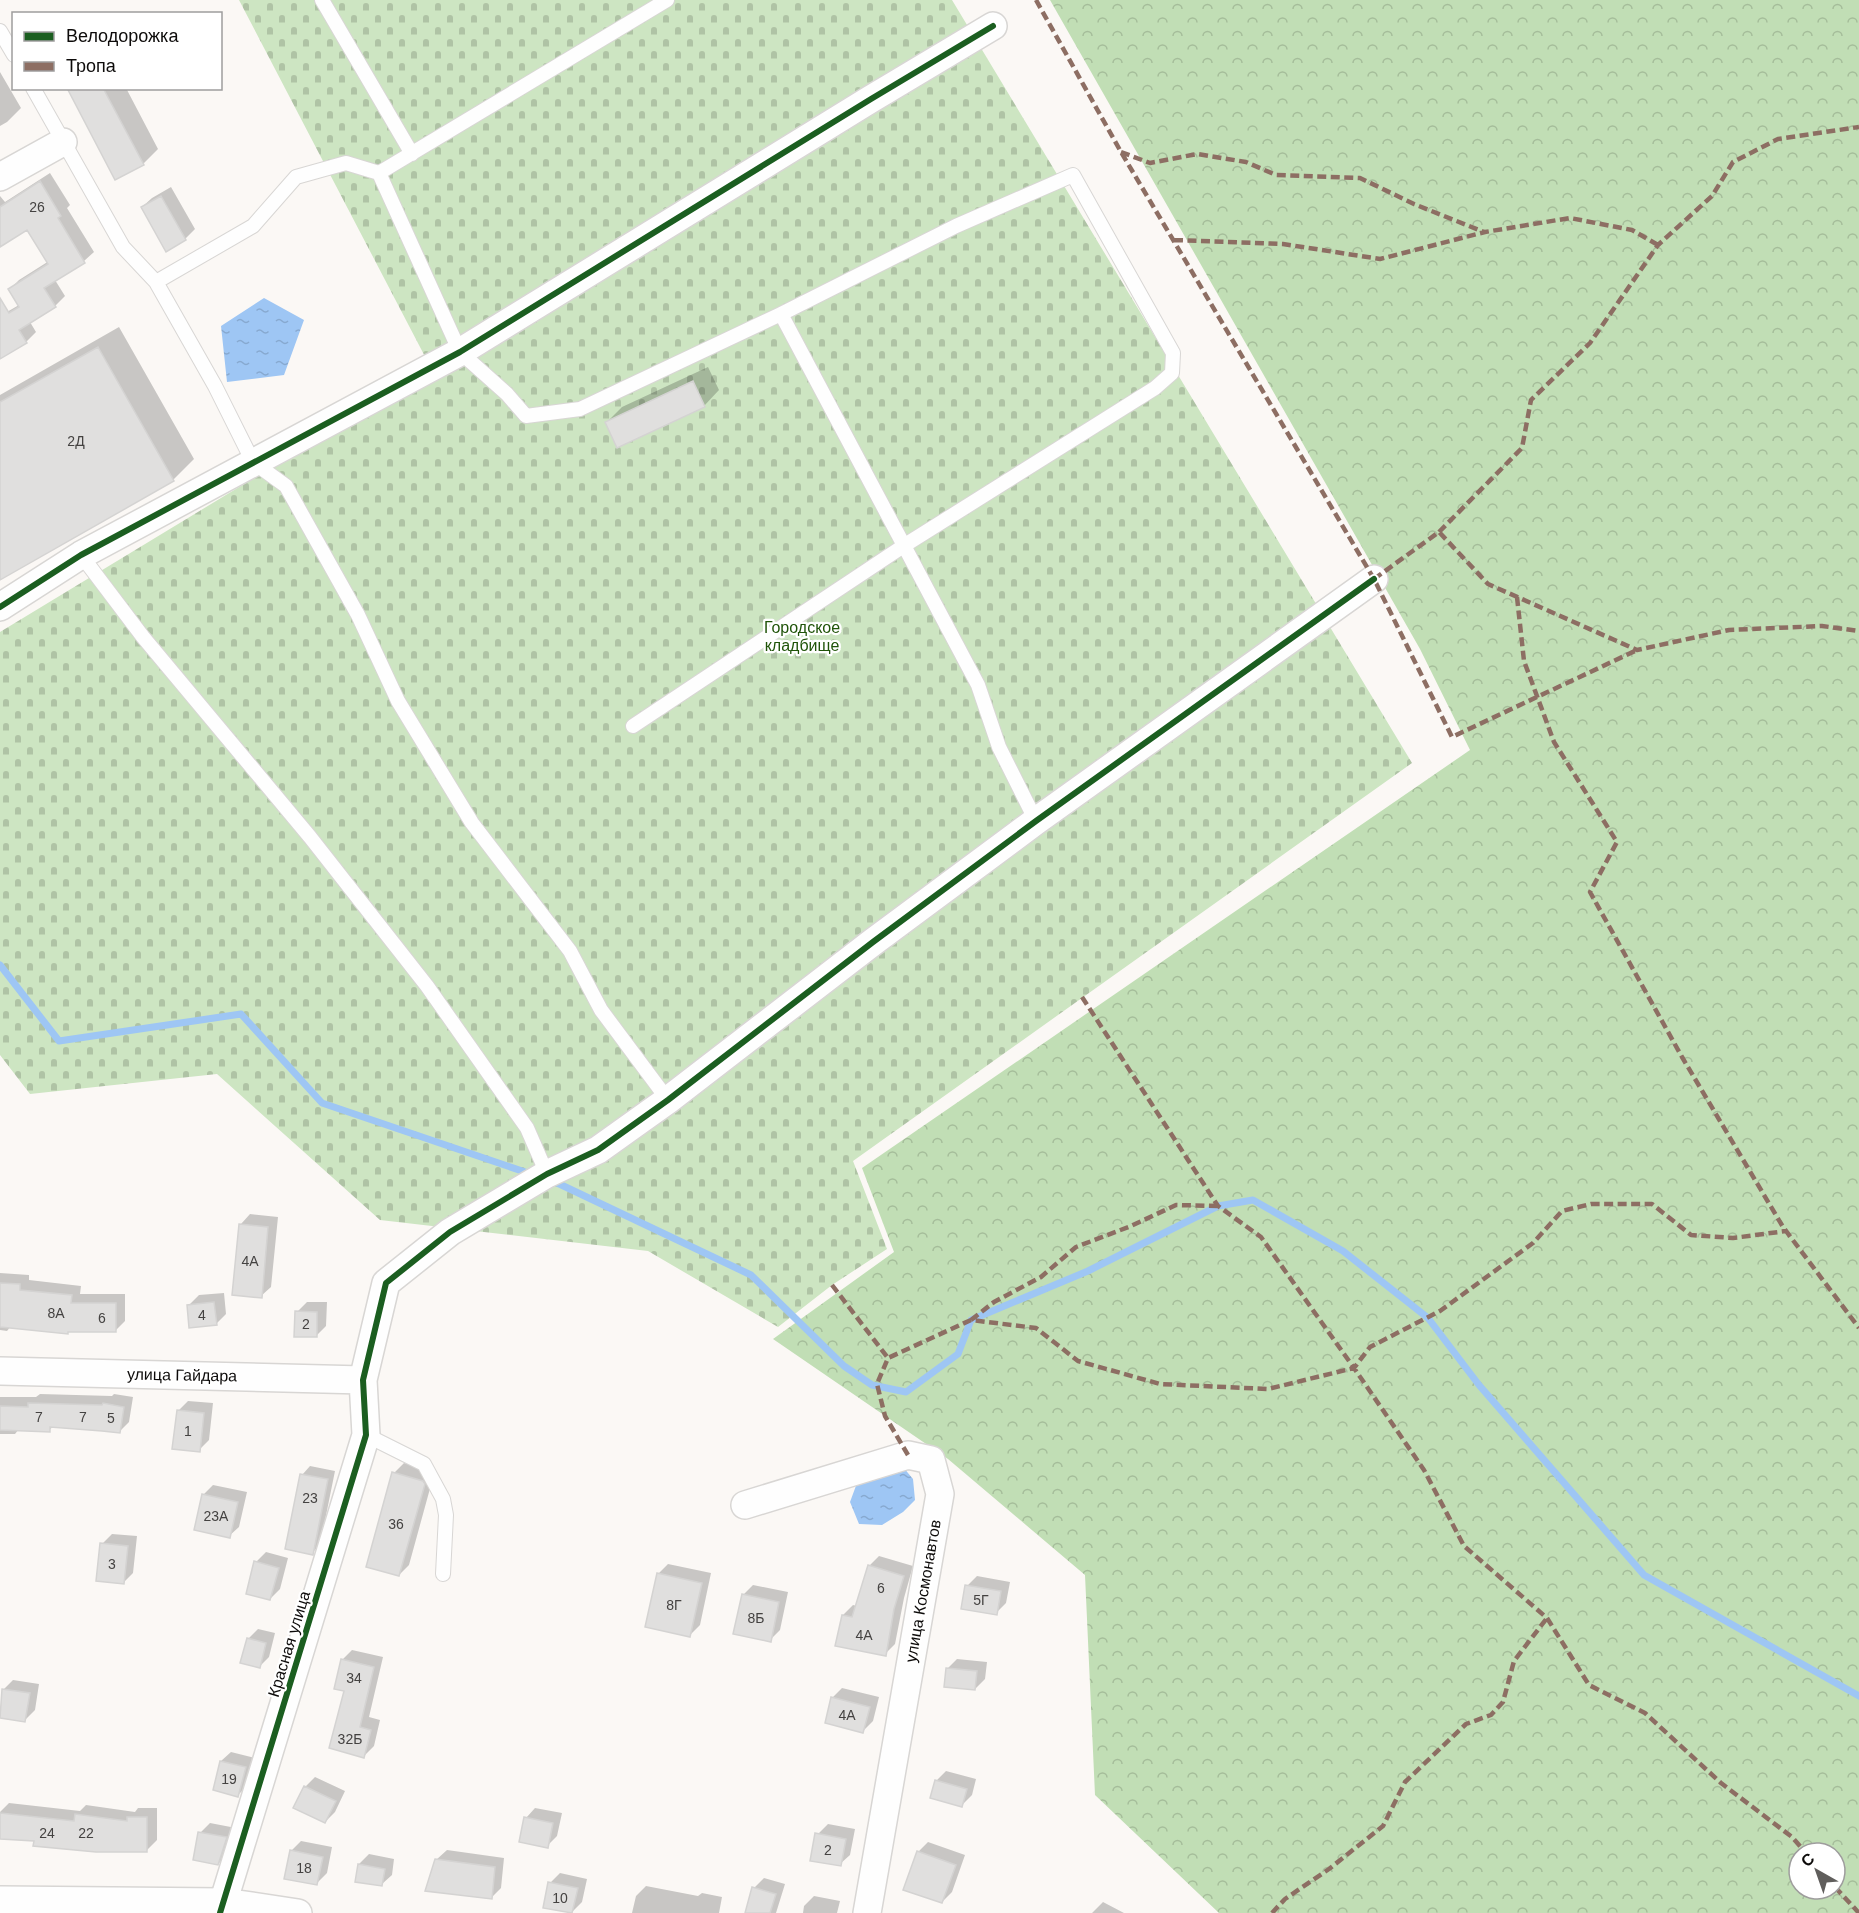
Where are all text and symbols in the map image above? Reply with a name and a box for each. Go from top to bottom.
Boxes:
legend [12,12,222,90]
text: Велодорожка [66,26,179,46]
text: Тропа [66,56,117,76]
house number: 26 [29,199,45,215]
house number: 2Д [67,433,85,449]
park label: Городское кладбище [764,619,840,654]
house number: 4А [241,1253,259,1269]
house number: 8А [47,1305,65,1321]
house number: 4 [198,1307,206,1323]
house number: 6 [98,1310,106,1326]
house number: 2 [302,1316,310,1332]
street label: улица Гайдара [127,1366,237,1384]
house number: 7 [35,1409,43,1425]
house number: 7 [79,1409,87,1425]
house number: 5 [107,1410,115,1426]
house number: 1 [184,1423,192,1439]
house number: 23 [302,1490,318,1506]
house number: 23А [204,1508,229,1524]
house number: 36 [388,1516,404,1532]
street label: улица Космонавтов [902,1518,944,1664]
house number: 3 [108,1556,116,1572]
house number: 6 [877,1580,885,1596]
street label: Красная улица [265,1589,313,1699]
house number: 5Г [973,1592,989,1608]
house number: 8Г [666,1597,682,1613]
house number: 8Б [748,1610,764,1626]
house number: 4А [855,1627,873,1643]
house number: 34 [346,1670,362,1686]
house number: 4А [838,1707,856,1723]
house number: 32Б [338,1731,362,1747]
house number: 19 [221,1771,237,1787]
house number: 24 [39,1825,55,1841]
house number: 22 [78,1825,94,1841]
north arrow [1787,1841,1847,1901]
house number: 2 [824,1842,832,1858]
text: С [1798,1849,1818,1870]
house number: 18 [296,1860,312,1876]
house number: 10 [552,1890,568,1906]

